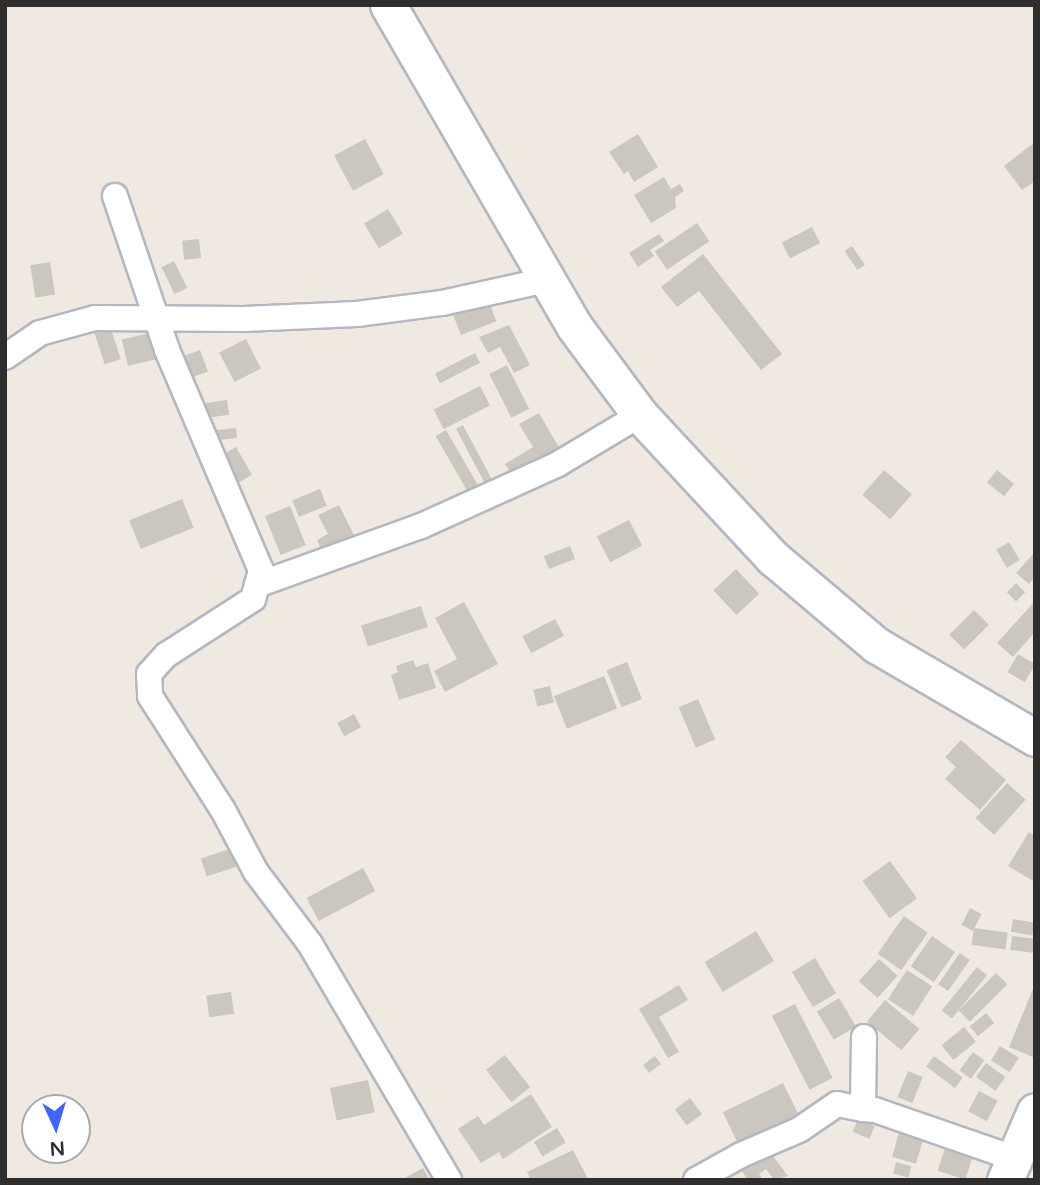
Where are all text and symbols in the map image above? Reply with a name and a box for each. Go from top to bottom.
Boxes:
north arrow [21,1094,91,1164]
text: N [49,1136,66,1159]

